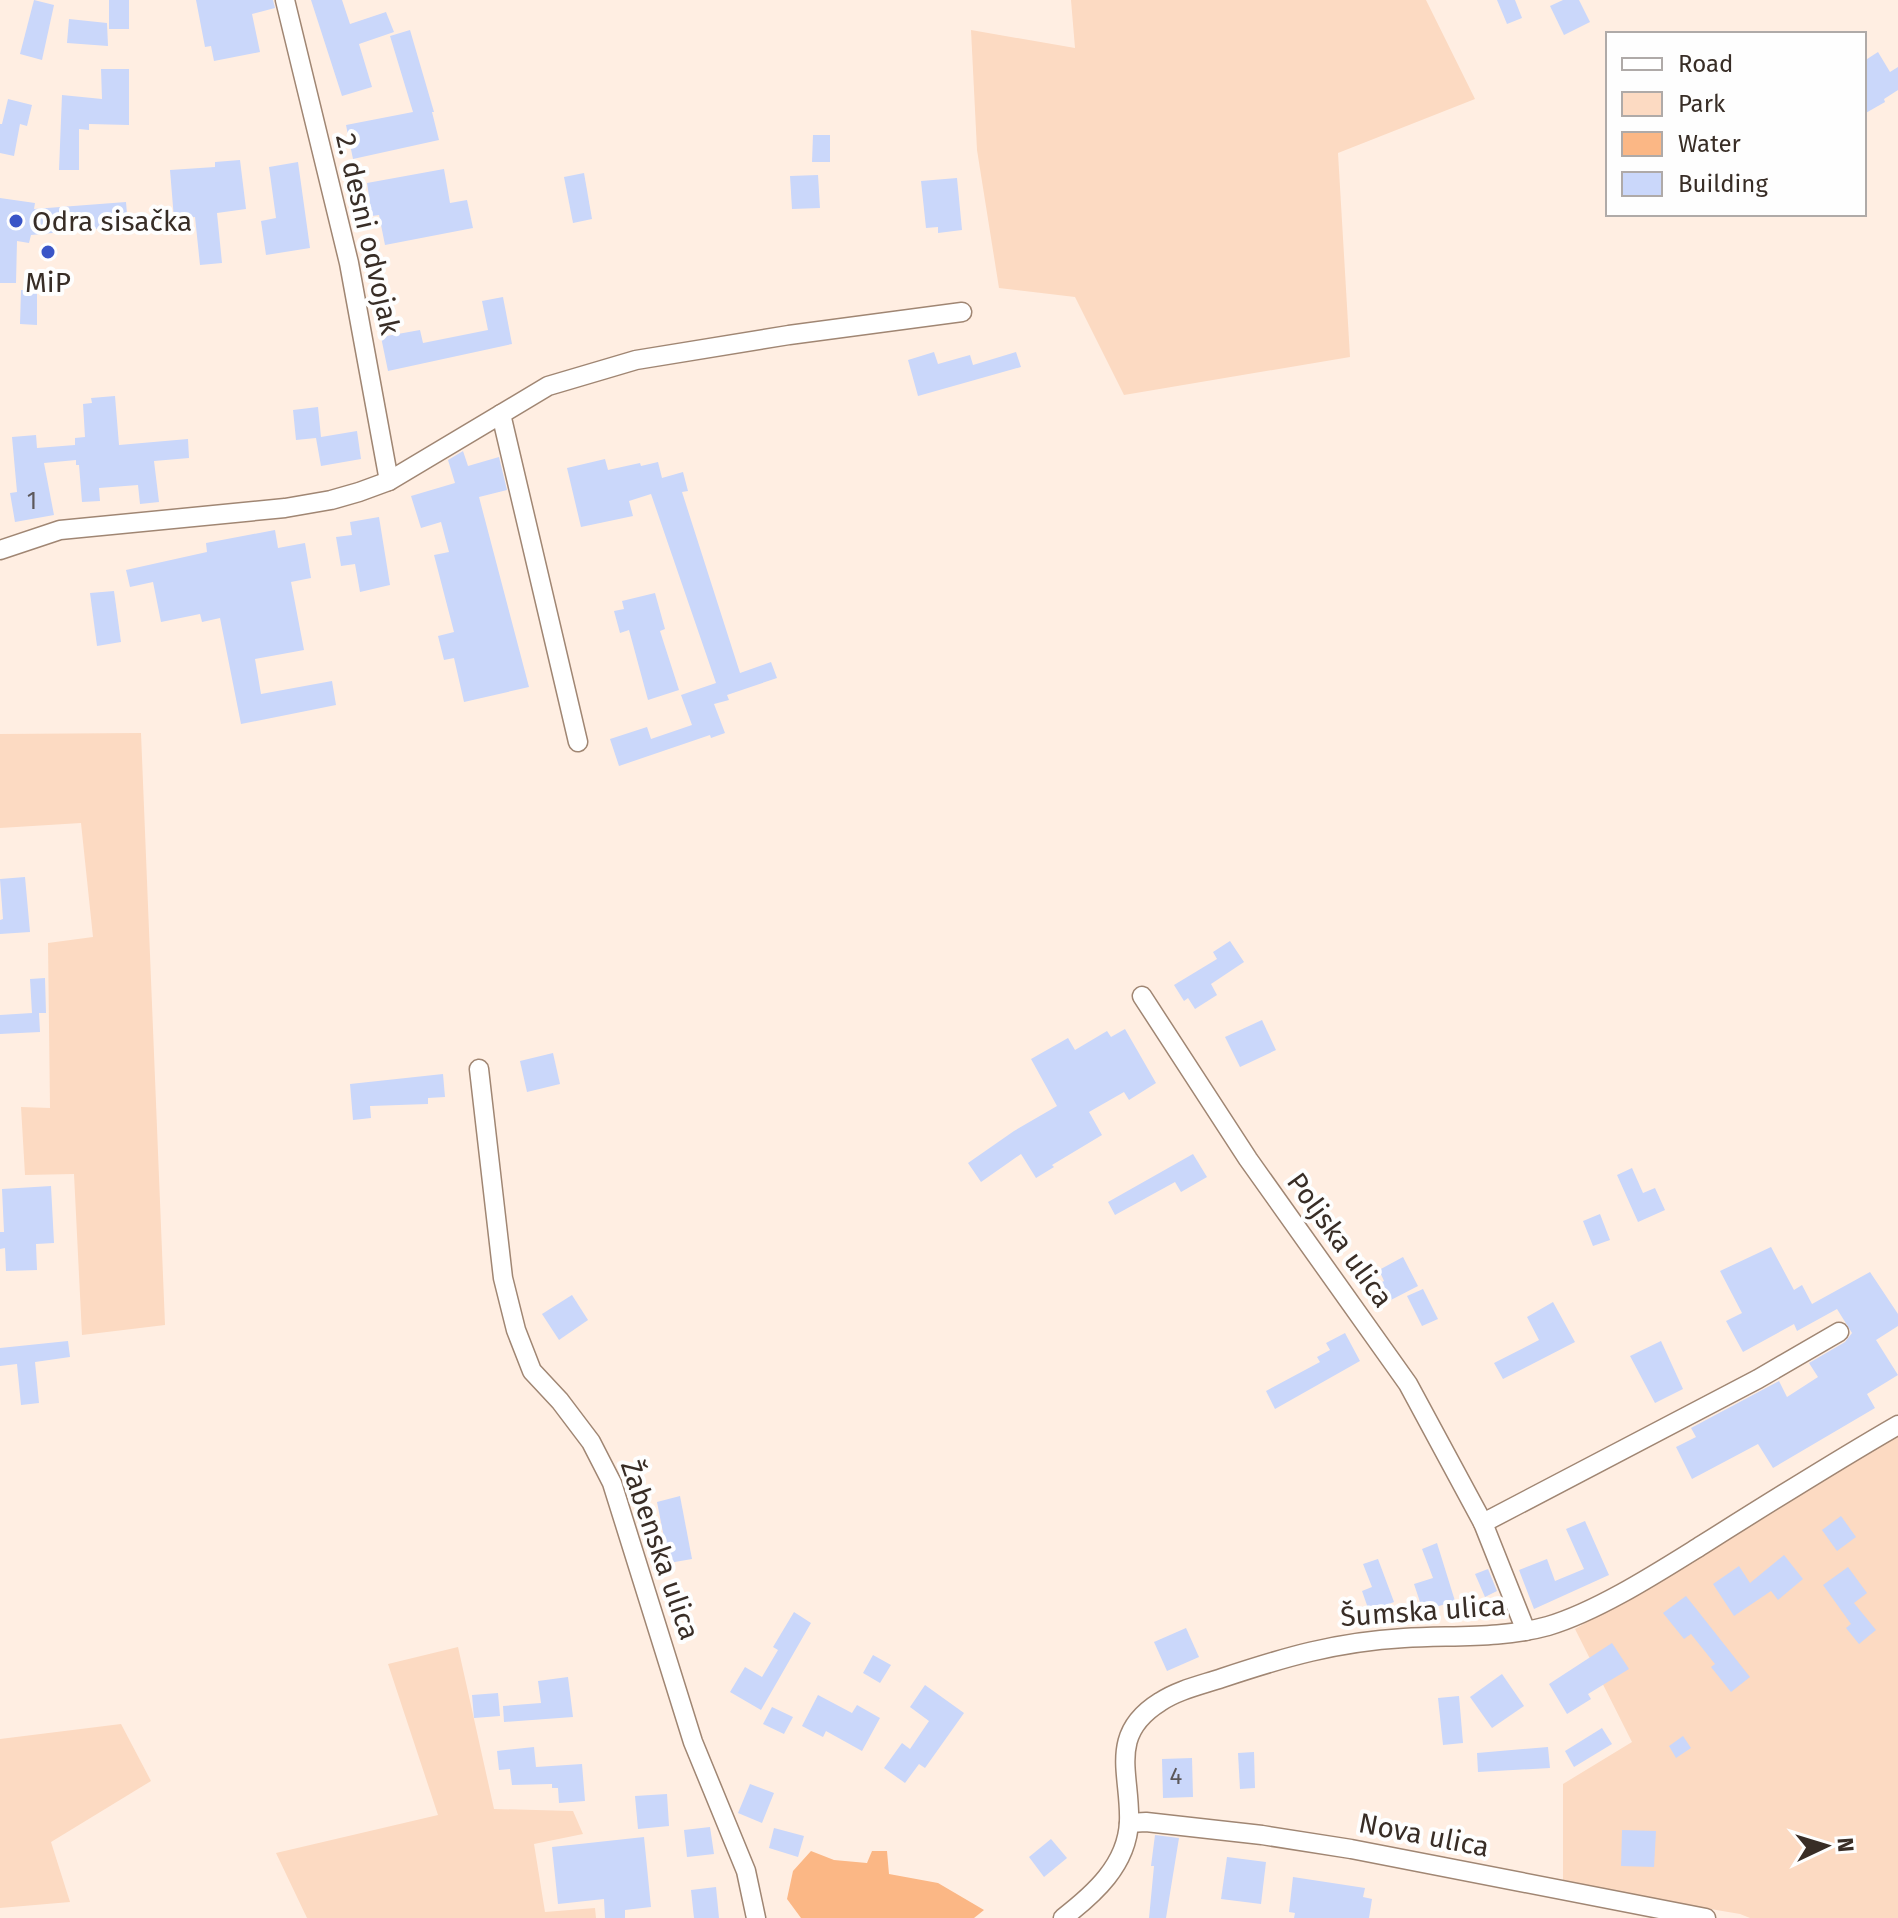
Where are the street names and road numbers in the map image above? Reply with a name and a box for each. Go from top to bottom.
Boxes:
street label: 2. desni odvojak [329,130,407,338]
street label: Poljska ulica [1280,1166,1400,1314]
street label: Žabenska ulica [614,1456,706,1644]
street label: Šumska ulica [1339,1589,1507,1633]
street label: Nova ulica [1356,1806,1492,1864]

